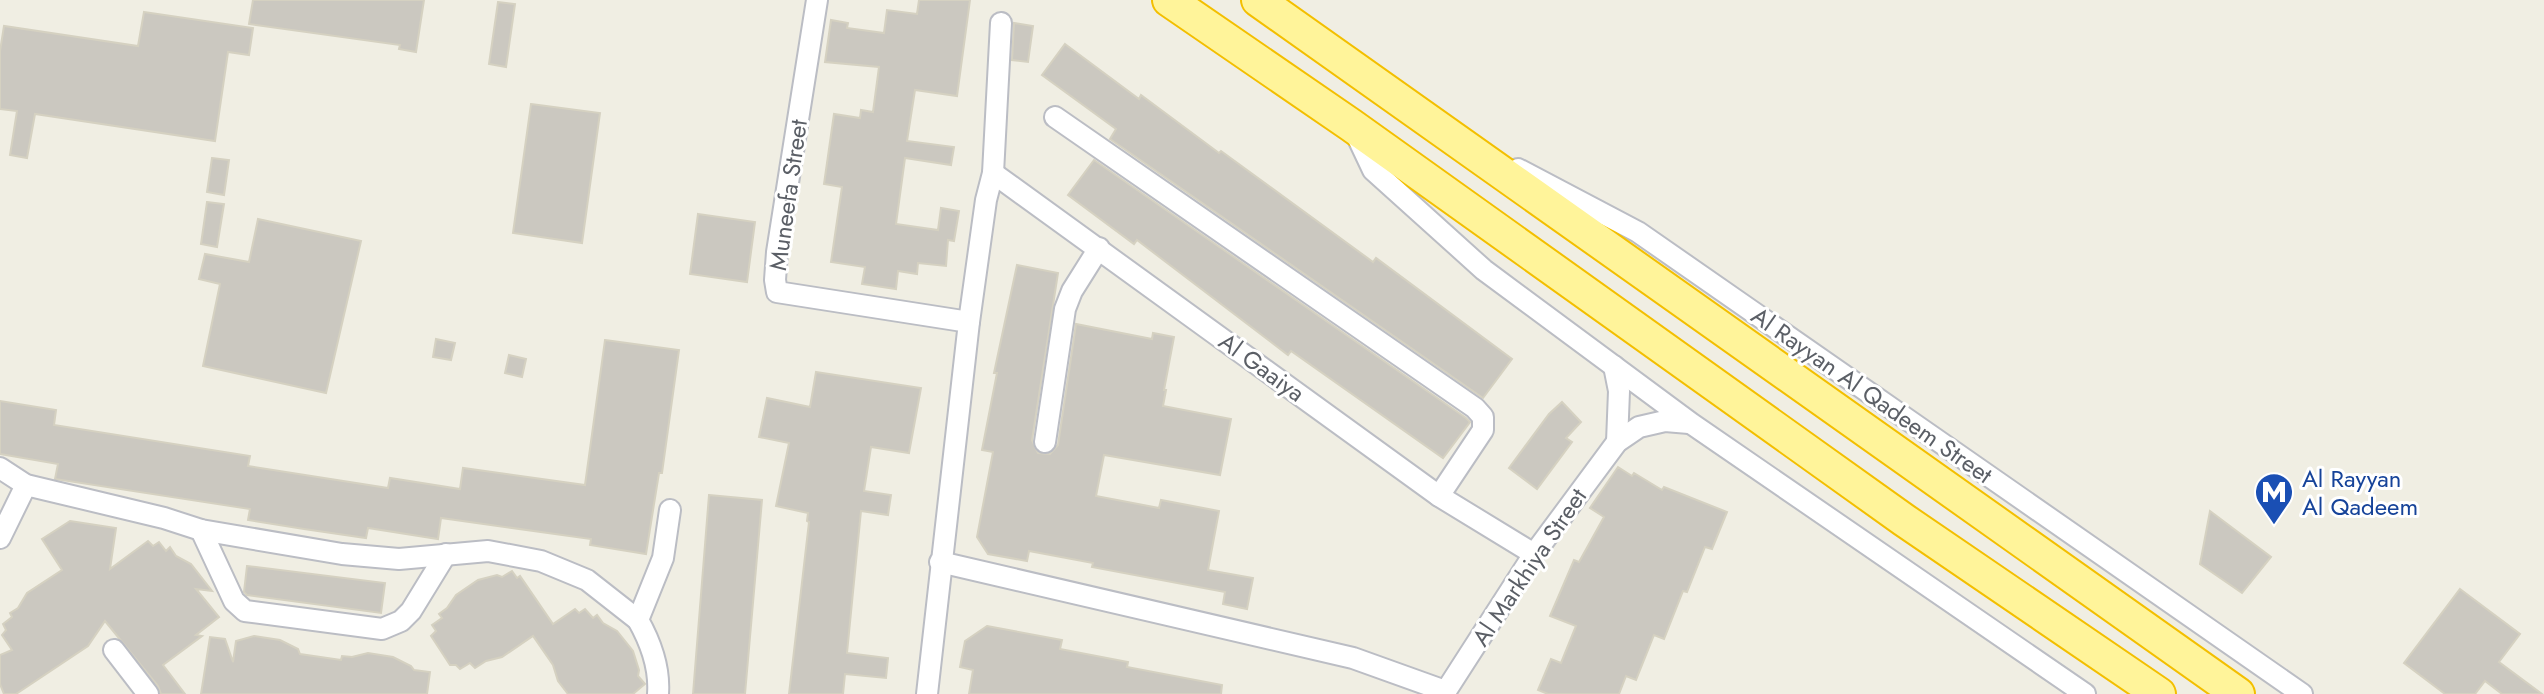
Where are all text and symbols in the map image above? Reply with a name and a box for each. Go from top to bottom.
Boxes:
street label: Muneefa Street [760,117,816,273]
street label: Al Rayyan Al Qadeem Street [1744,298,2000,492]
street label: Al Gaaiya [1212,324,1312,410]
place label: Al Rayyan Al Qadeem [2302,461,2418,524]
metro station icon: Al Rayyan Al Qadeem [2253,471,2295,526]
street label: Al Markhiya Street [1463,481,1595,653]

